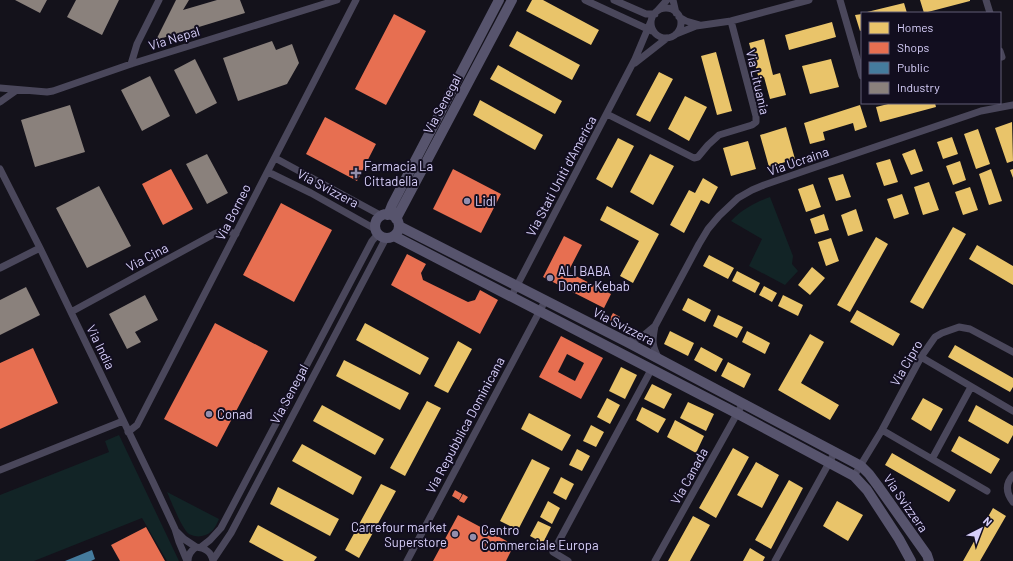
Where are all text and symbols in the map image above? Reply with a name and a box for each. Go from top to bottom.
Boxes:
legend [861,12,1001,104]
text: Homes [897,20,934,34]
street label: Via Nepal [146,23,202,53]
text: Shops [897,40,930,54]
street label: Via Lituania [743,48,773,116]
text: Public [897,60,929,74]
street label: Via Senegal [420,71,464,137]
text: Industry [897,80,940,94]
street label: Via Stati Uniti d'America [522,113,600,239]
street label: Via Ucraina [765,143,831,179]
place label: Farmacia La Cittadella [364,158,433,189]
street label: Via Svizzera [295,165,361,211]
marker: Farmacia La Cittadella [351,168,361,178]
street label: Via Borneo [212,181,254,243]
place label: Lidl [475,193,496,209]
marker: Lidl [462,196,472,206]
street label: Via Cina [123,239,171,275]
place label: ALI BABA Doner Kebab [558,263,630,294]
marker: ALI BABA Doner Kebab [545,273,555,283]
street label: Via Svizzera [590,304,658,348]
street label: Via India [83,322,119,372]
street label: Via Cipro [886,337,926,389]
street label: Via Repubblica Dominicana [422,354,508,496]
street label: Via Senegal [267,361,311,427]
place label: Conad [217,406,253,422]
marker: Conad [204,409,214,419]
street label: Via Canada [667,445,711,507]
street label: Via Svizzera [880,471,932,535]
north arrow [961,509,1001,549]
text: N [981,514,995,528]
place label: Carrefour market Superstore [351,519,447,550]
place label: Centro Commerciale Europa [481,522,599,553]
marker: Carrefour market Superstore [450,529,460,539]
marker: Centro Commerciale Europa [468,532,478,542]

